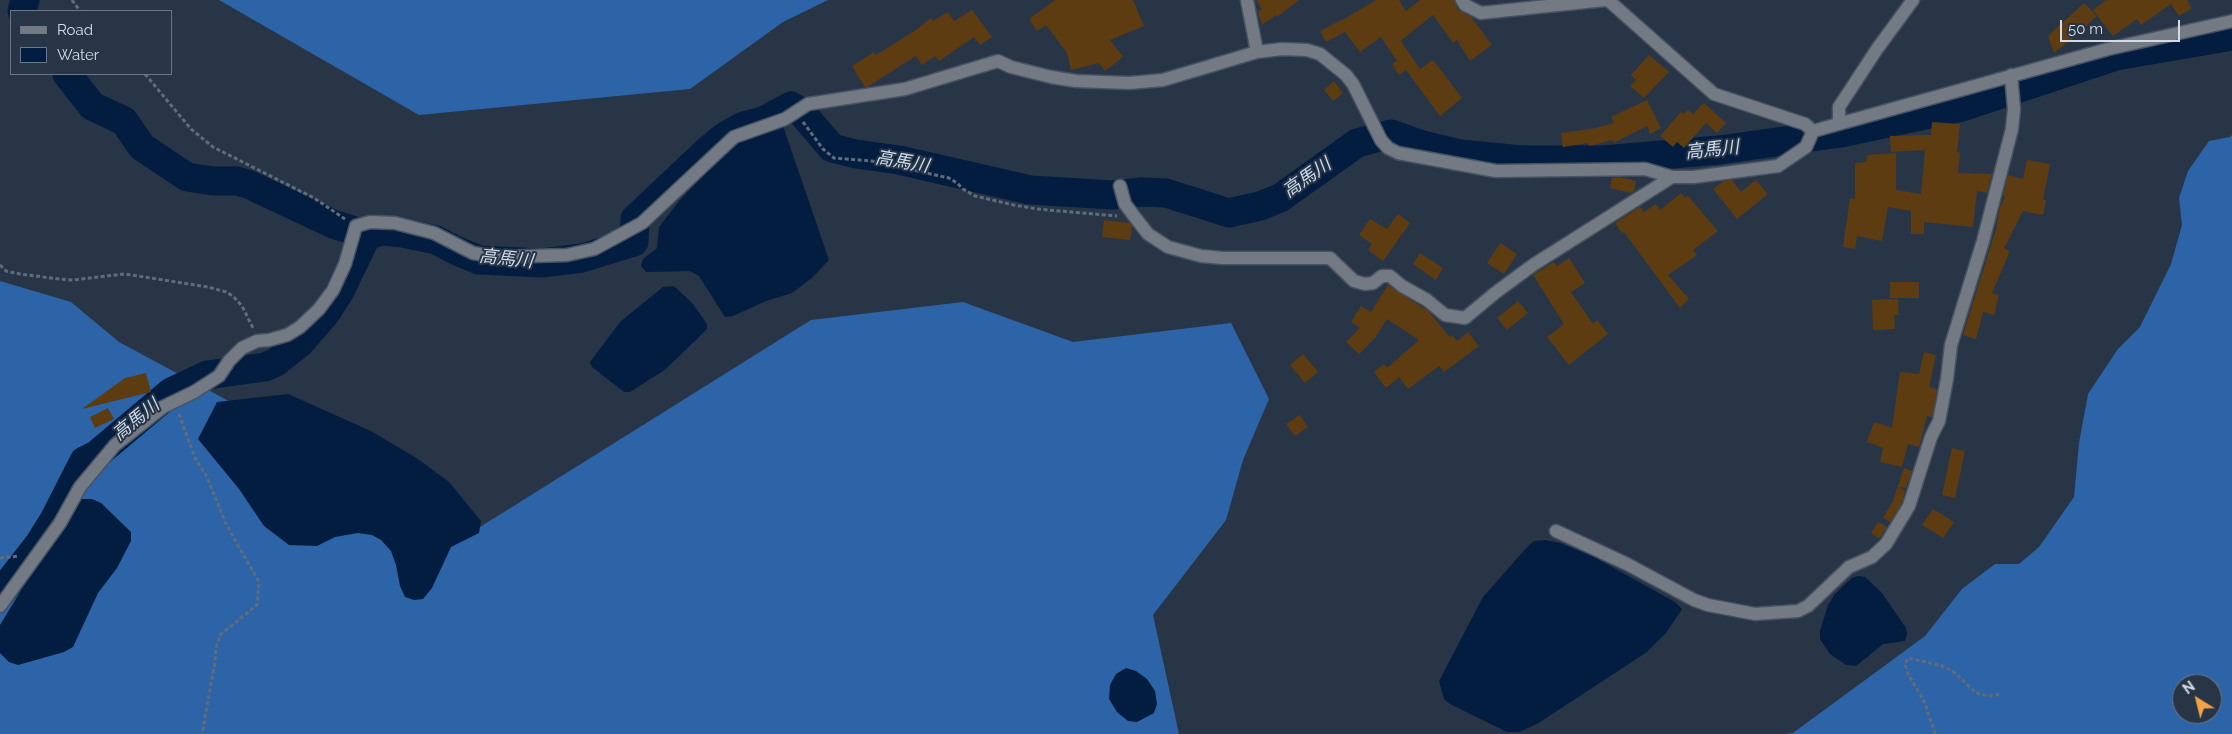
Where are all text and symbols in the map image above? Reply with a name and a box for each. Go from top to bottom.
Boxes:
legend [10,10,172,75]
scale bar [2062,10,2182,42]
text: 50 m [2068,20,2103,38]
text: Road [57,21,93,39]
text: Water [57,46,99,64]
water label: 高馬川 [1684,136,1740,164]
water label: 高馬川 [874,147,930,177]
water label: 高馬川 [1279,154,1335,202]
water label: 高馬川 [478,245,534,273]
water label: 高馬川 [108,395,164,445]
north arrow [2172,674,2222,724]
text: N [2180,678,2198,697]

